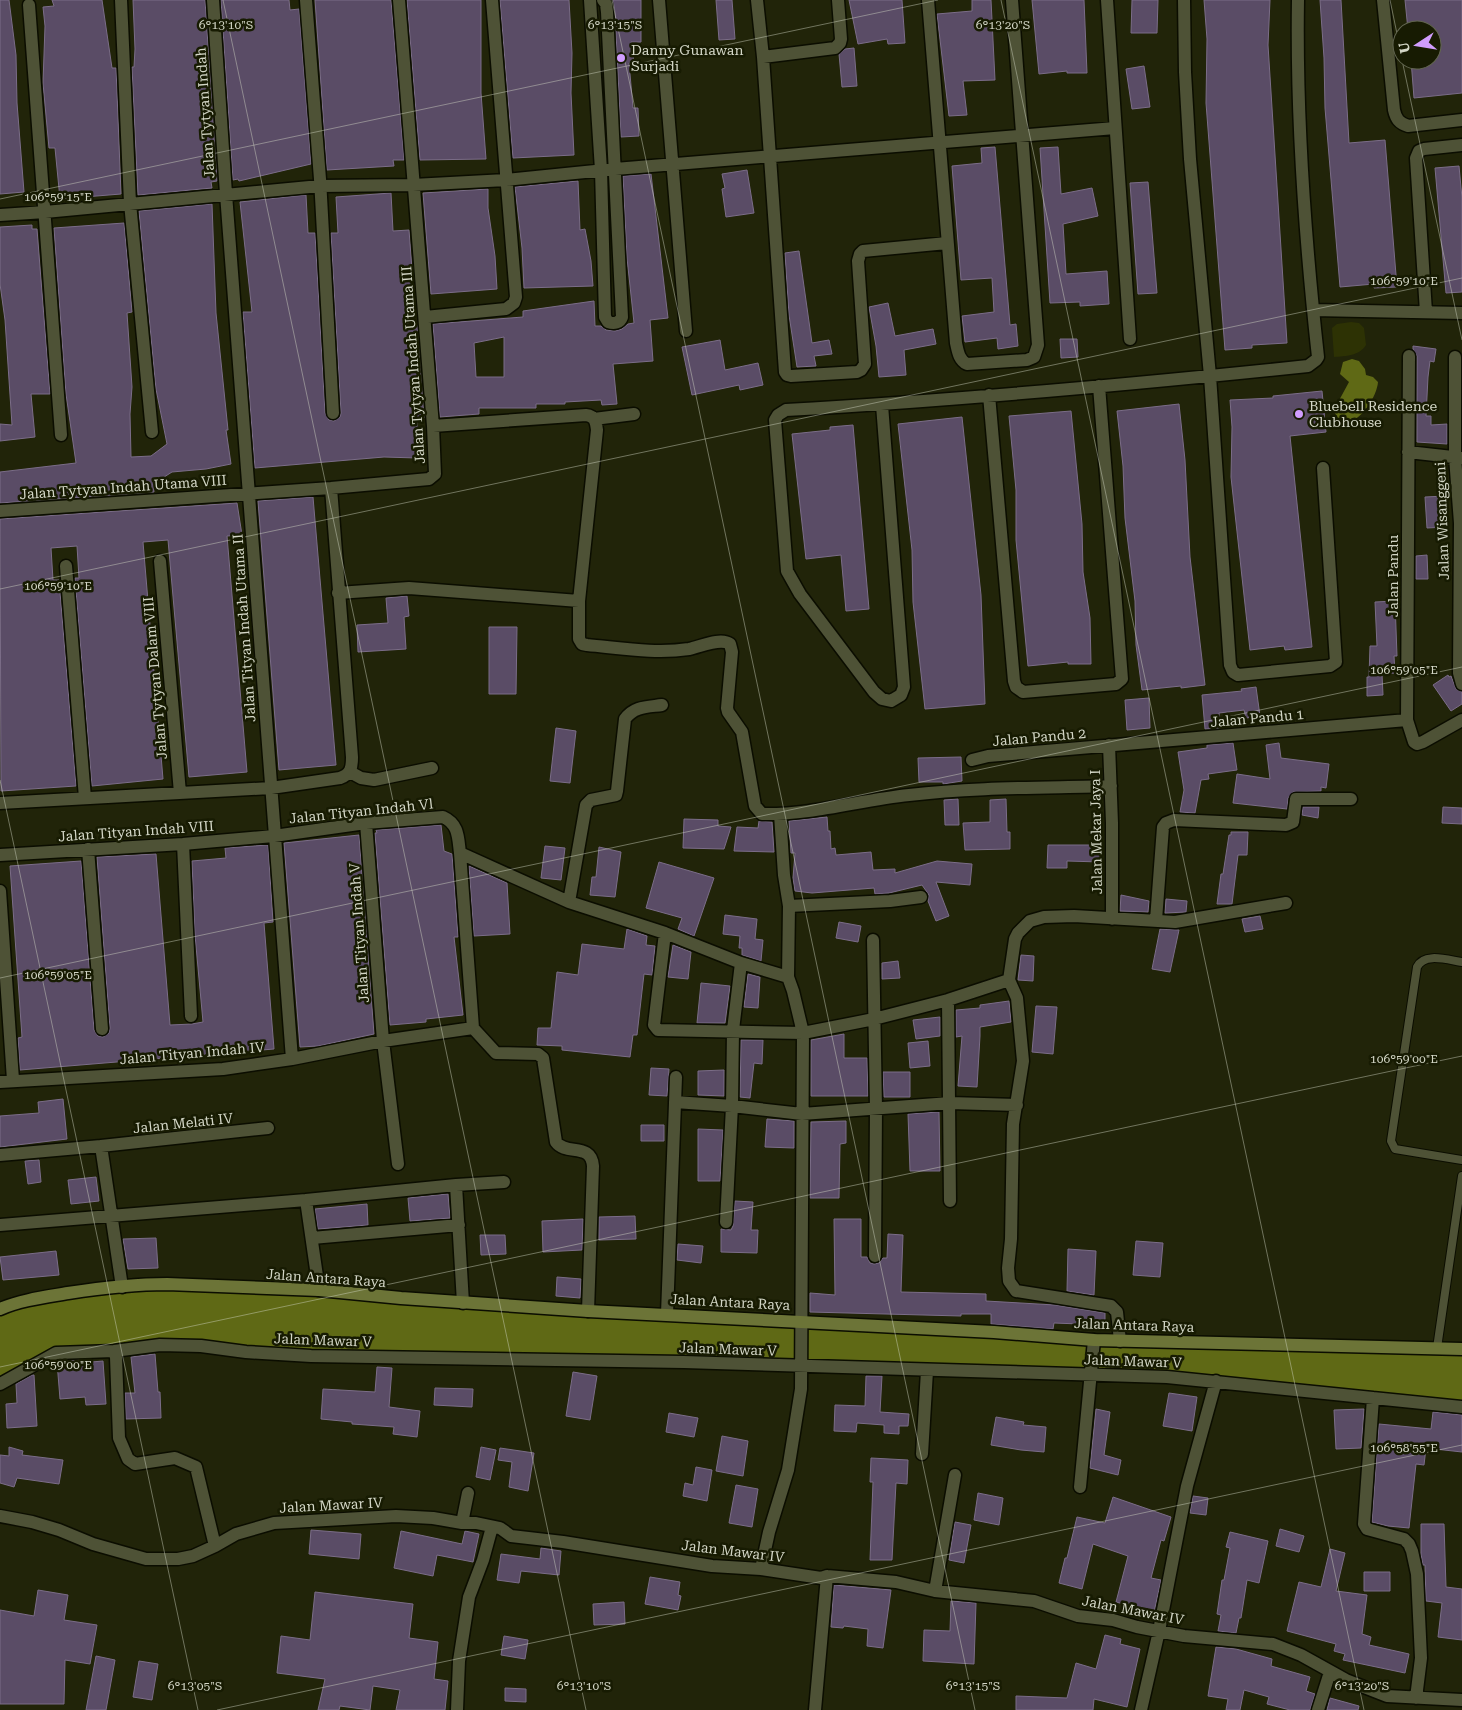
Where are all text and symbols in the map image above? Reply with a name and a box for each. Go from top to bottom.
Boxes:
text: 6°13'10"S [199,18,253,32]
text: 6°13'15"S [588,18,642,32]
text: 6°13'20"S [976,18,1030,32]
north arrow [1392,20,1442,70]
text: U [1395,41,1413,55]
place label: Danny Gunawan Surjadi [631,42,743,74]
street label: Jalan Tytyan Indah [192,47,218,179]
marker: Danny Gunawan Surjadi [615,52,627,64]
text: 106°59'15"E [24,190,92,204]
street label: Jalan Tytyan Indah Utama III [398,266,428,464]
text: 106°59'10"E [1370,274,1438,288]
place label: Bluebell Residence Clubhouse [1309,398,1438,430]
marker: Bluebell Residence Clubhouse [1293,408,1305,420]
street label: Jalan Wisanggeni [1432,461,1452,580]
street label: Jalan Tytyan Indah Utama VIII [19,472,227,502]
street label: Jalan Tityan Indah Utama II [229,533,259,723]
street label: Jalan Pandu [1385,534,1401,617]
text: 106°59'10"E [24,579,92,593]
street label: Jalan Tytyan Dalam VIII [140,596,170,760]
text: 106°59'05"E [1370,663,1438,677]
street label: Jalan Pandu 1 [1209,706,1305,730]
street label: Jalan Pandu 2 [991,725,1087,749]
street label: Jalan Mekar Jaya I [1087,769,1105,895]
street label: Jalan Tityan Indah Vl [288,795,434,827]
street label: Jalan Tityan Indah VIII [58,818,214,844]
street label: Jalan Tityan Indah V [346,862,372,1003]
text: 106°59'05"E [24,968,92,982]
street label: Jalan Tityan Indah IV [119,1039,265,1067]
text: 106°59'00"E [1370,1052,1438,1066]
street label: Jalan Melati IV [132,1110,234,1136]
street label: Jalan Antara Raya [265,1266,387,1290]
street label: Jalan Antara Raya [669,1291,791,1313]
street label: Jalan Antara Raya [1074,1315,1195,1335]
street label: Jalan Mawar V [274,1330,373,1350]
street label: Jalan Mawar V [679,1339,778,1359]
street label: Jalan Mawar V [1084,1351,1183,1371]
text: 106°59'00"E [24,1358,92,1372]
text: 106°58'55"E [1370,1441,1438,1455]
street label: Jalan Mawar IV [279,1494,383,1516]
street label: Jalan Mawar IV [681,1537,786,1565]
street label: Jalan Mawar IV [1081,1592,1185,1628]
text: 6°13'05"S [168,1679,222,1693]
text: 6°13'10"S [557,1679,611,1693]
text: 6°13'15"S [946,1679,1000,1693]
text: 6°13'20"S [1335,1679,1389,1693]

